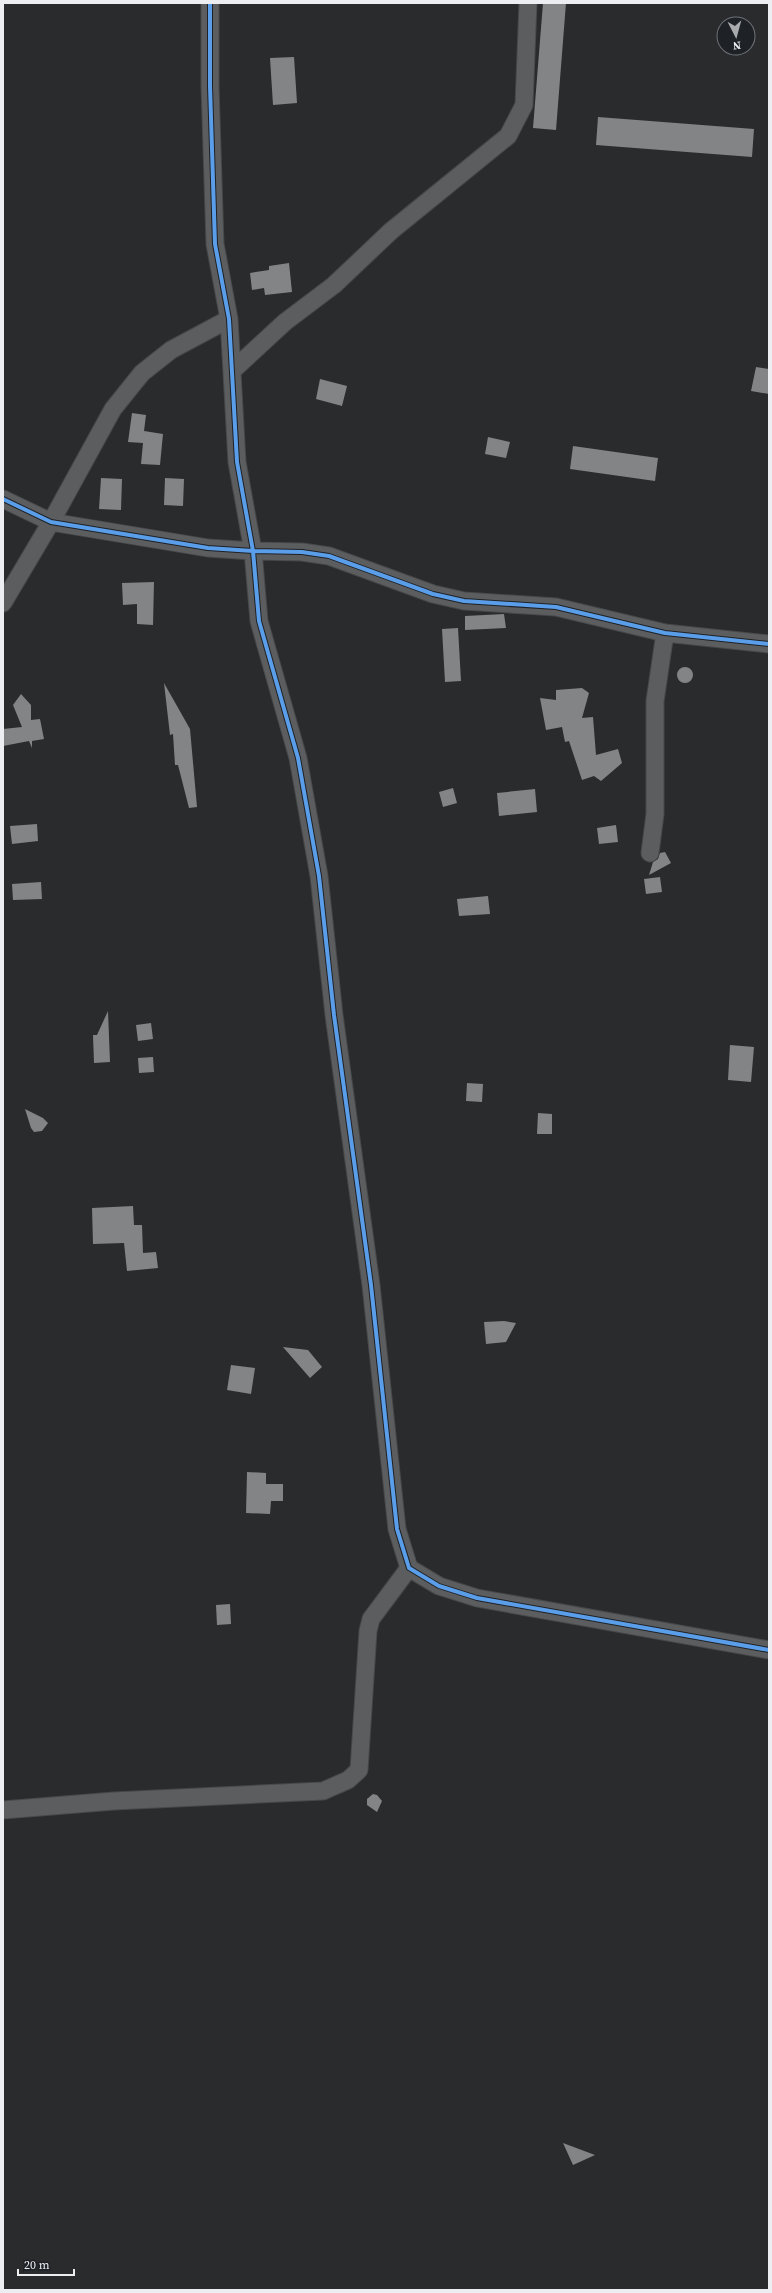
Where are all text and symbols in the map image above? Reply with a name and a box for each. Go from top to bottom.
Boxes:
north arrow [716,16,756,56]
text: N [732,38,742,53]
scale bar [18,2251,74,2277]
text: 20 m [24,2257,50,2273]

